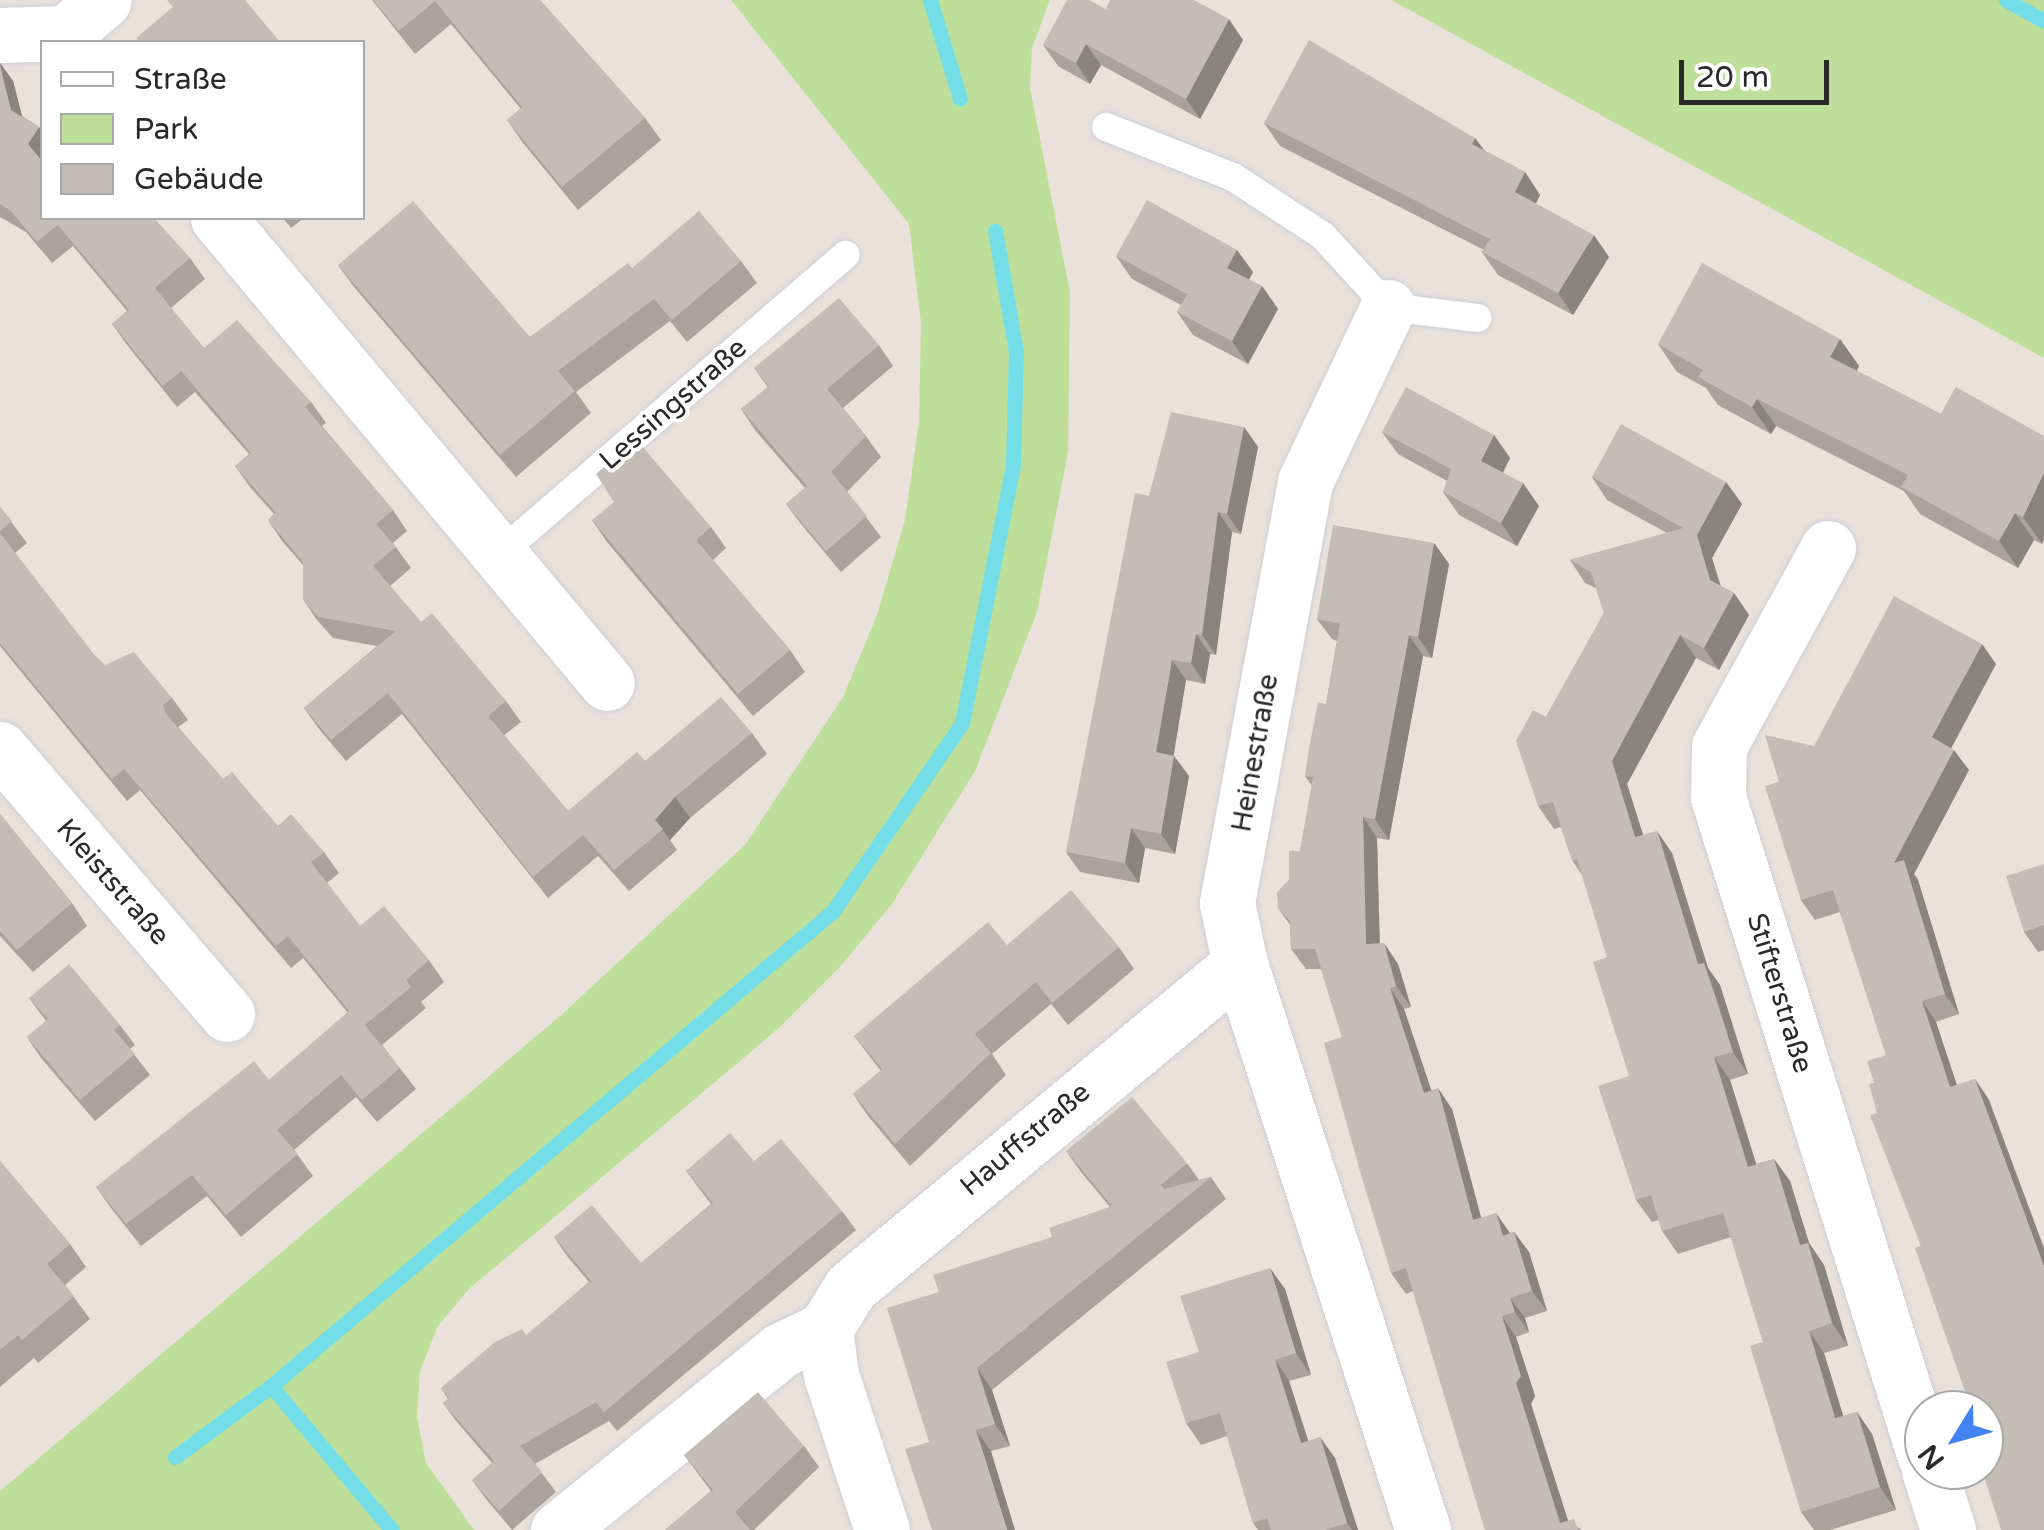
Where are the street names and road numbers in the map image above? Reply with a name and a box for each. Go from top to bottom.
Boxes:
street label: Lessingstraße [593,331,753,477]
street label: Heinestraße [1225,671,1285,835]
street label: Kleiststraße [49,812,177,952]
street label: Stifterstraße [1740,909,1820,1077]
street label: Hauffstraße [953,1075,1097,1203]

